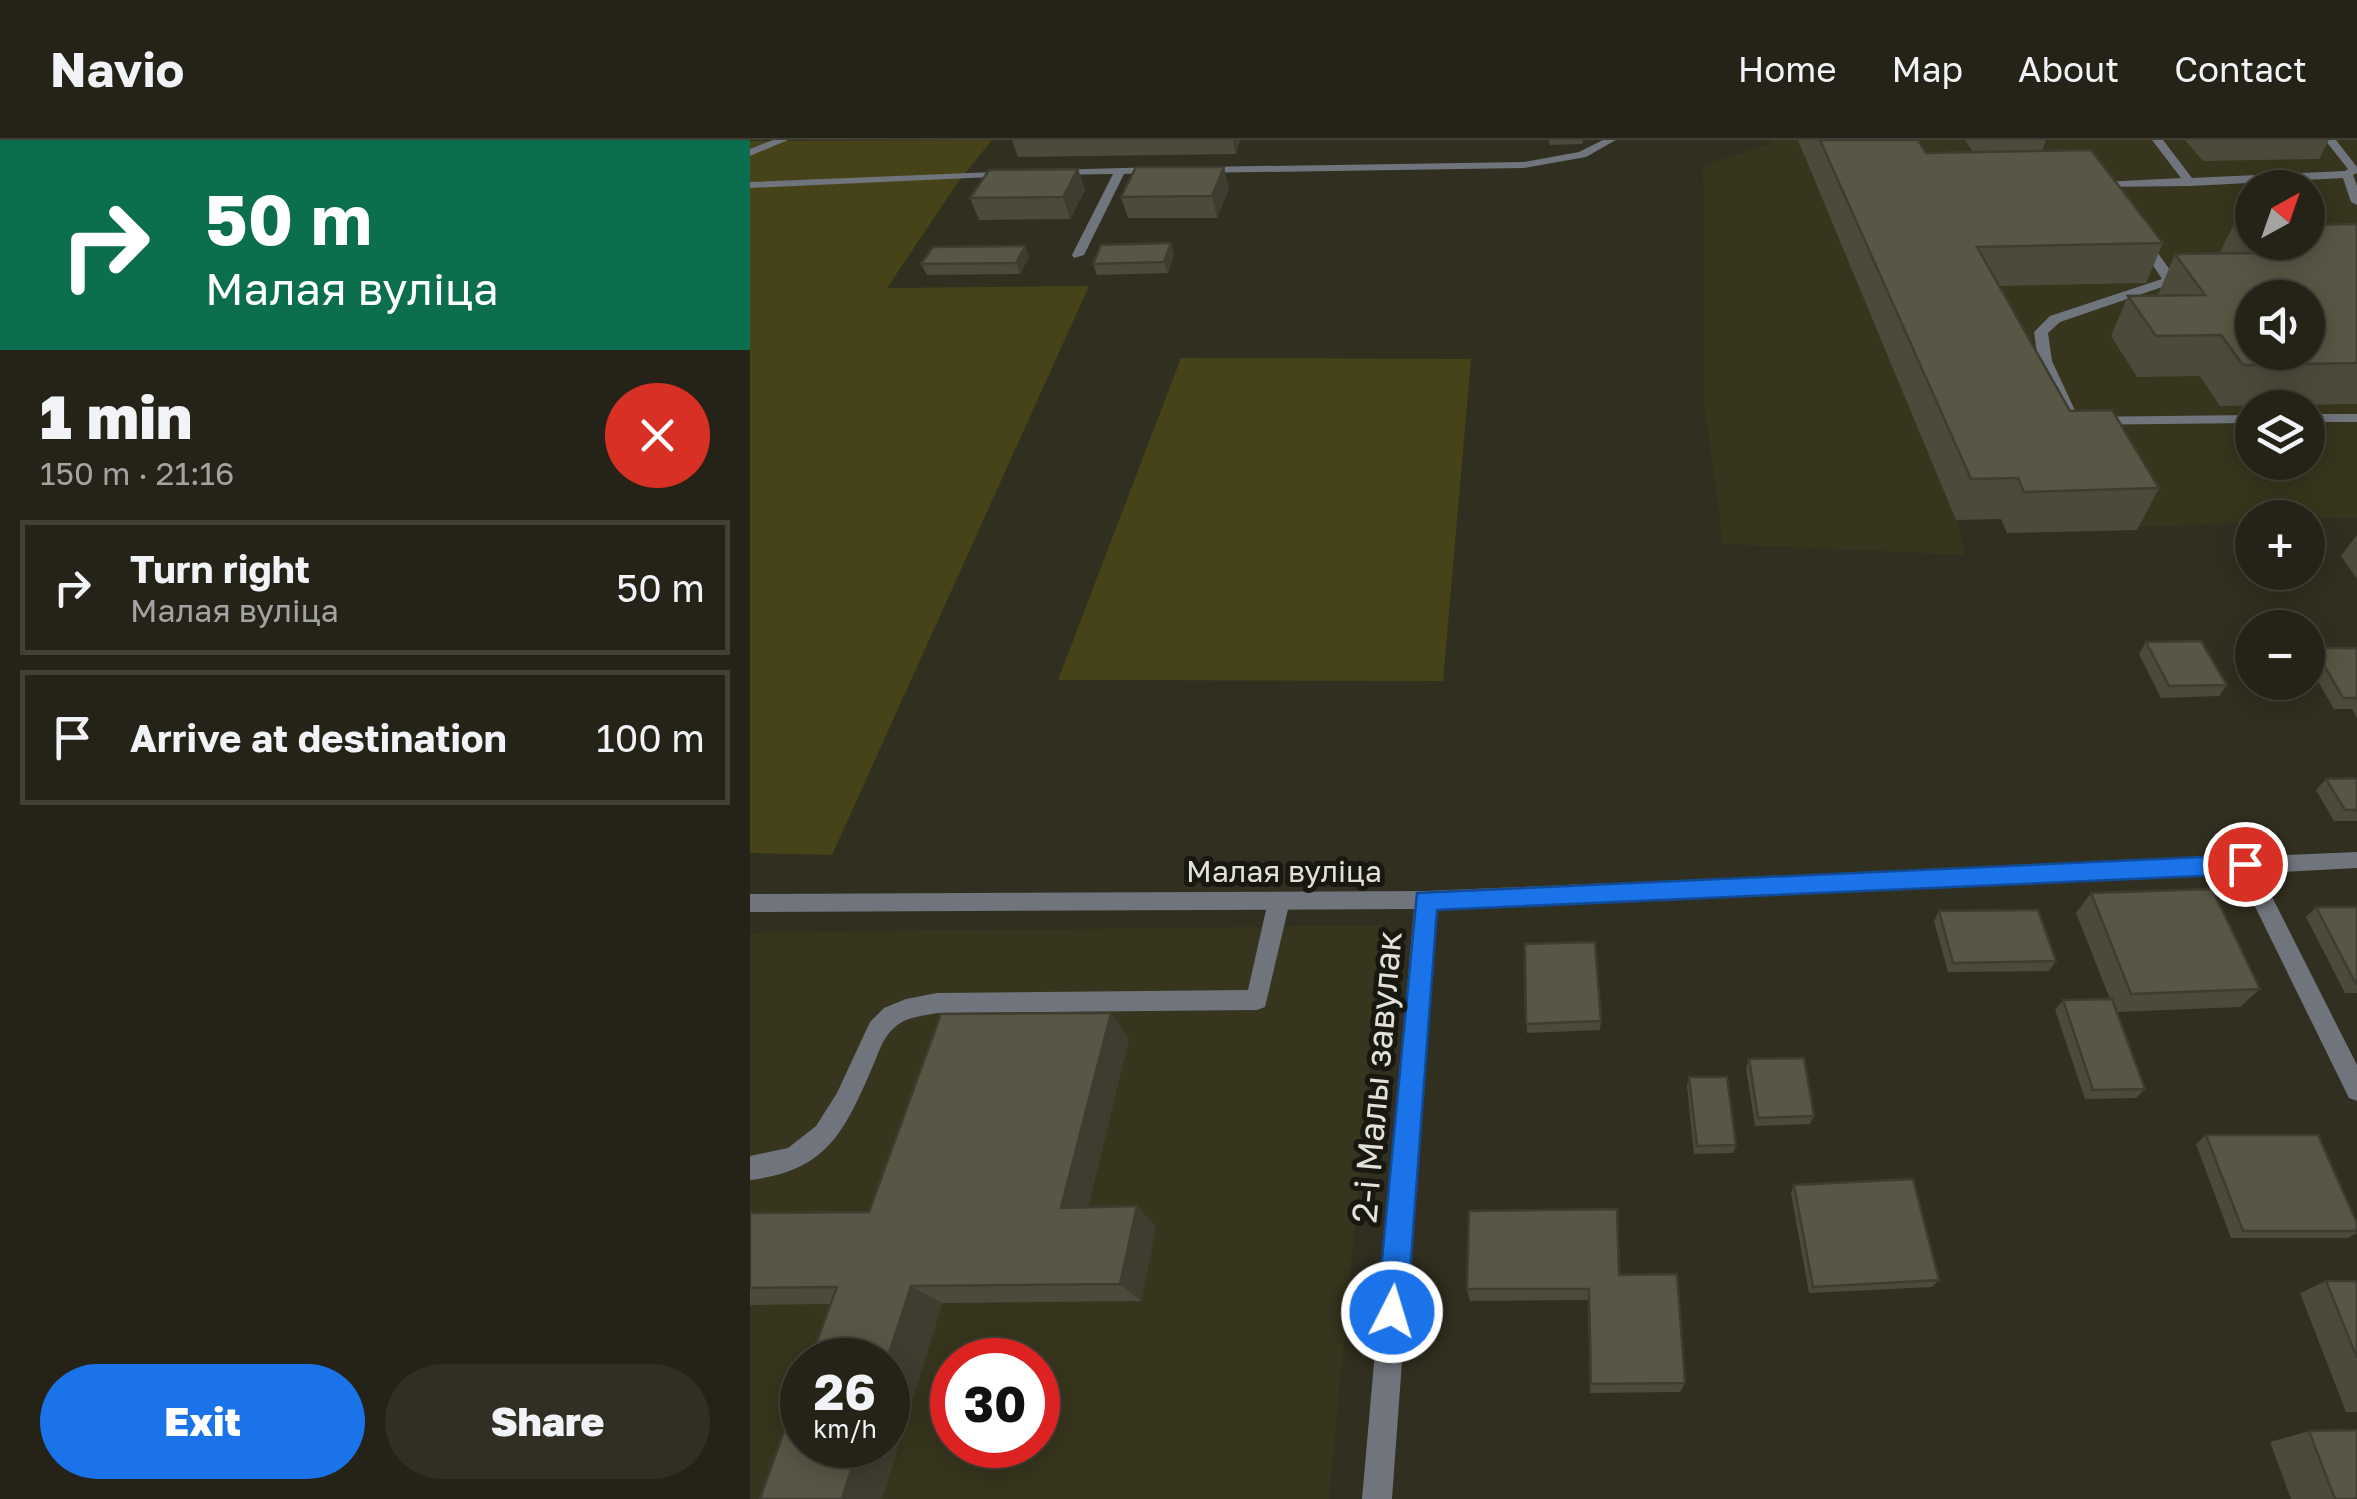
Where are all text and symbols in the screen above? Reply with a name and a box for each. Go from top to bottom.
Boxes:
text: Navio [50,40,184,98]
text: Home [1738,48,1837,90]
text: Map [1892,48,1963,90]
text: About [2018,48,2119,90]
text: Contact [2174,48,2307,90]
north arrow [2235,170,2325,260]
map controls [2235,170,2325,700]
text: 50 m [205,176,372,260]
icon: right [40,180,170,310]
text: Малая вуліца [205,261,499,315]
button: sound [2235,280,2325,370]
text: 1 min [40,380,192,452]
button: close [605,383,710,488]
button: layers [2235,390,2325,480]
text: 150 m · 21:16 [40,454,234,492]
button: + [2235,500,2325,590]
text: Turn right [130,546,310,591]
icon: right [45,560,100,615]
text: 50 m [616,565,705,610]
text: Малая вуліца [130,591,339,629]
button: − [2235,610,2325,700]
icon: arrive [45,710,100,765]
text: Arrive at destination [130,715,507,760]
text: 100 m [596,715,705,760]
pin [2203,822,2288,907]
icon: arrive [2218,837,2273,892]
street label: Малая вуліца [1186,853,1382,889]
street label: 2-і Малы завулак [1342,929,1410,1225]
position arrow [1340,1260,1444,1364]
speed limit sign: 30 [930,1338,1060,1468]
text: 26 [814,1361,876,1421]
button: Exit [40,1364,365,1479]
button: Share [385,1364,710,1479]
text: km/h [813,1413,877,1444]

